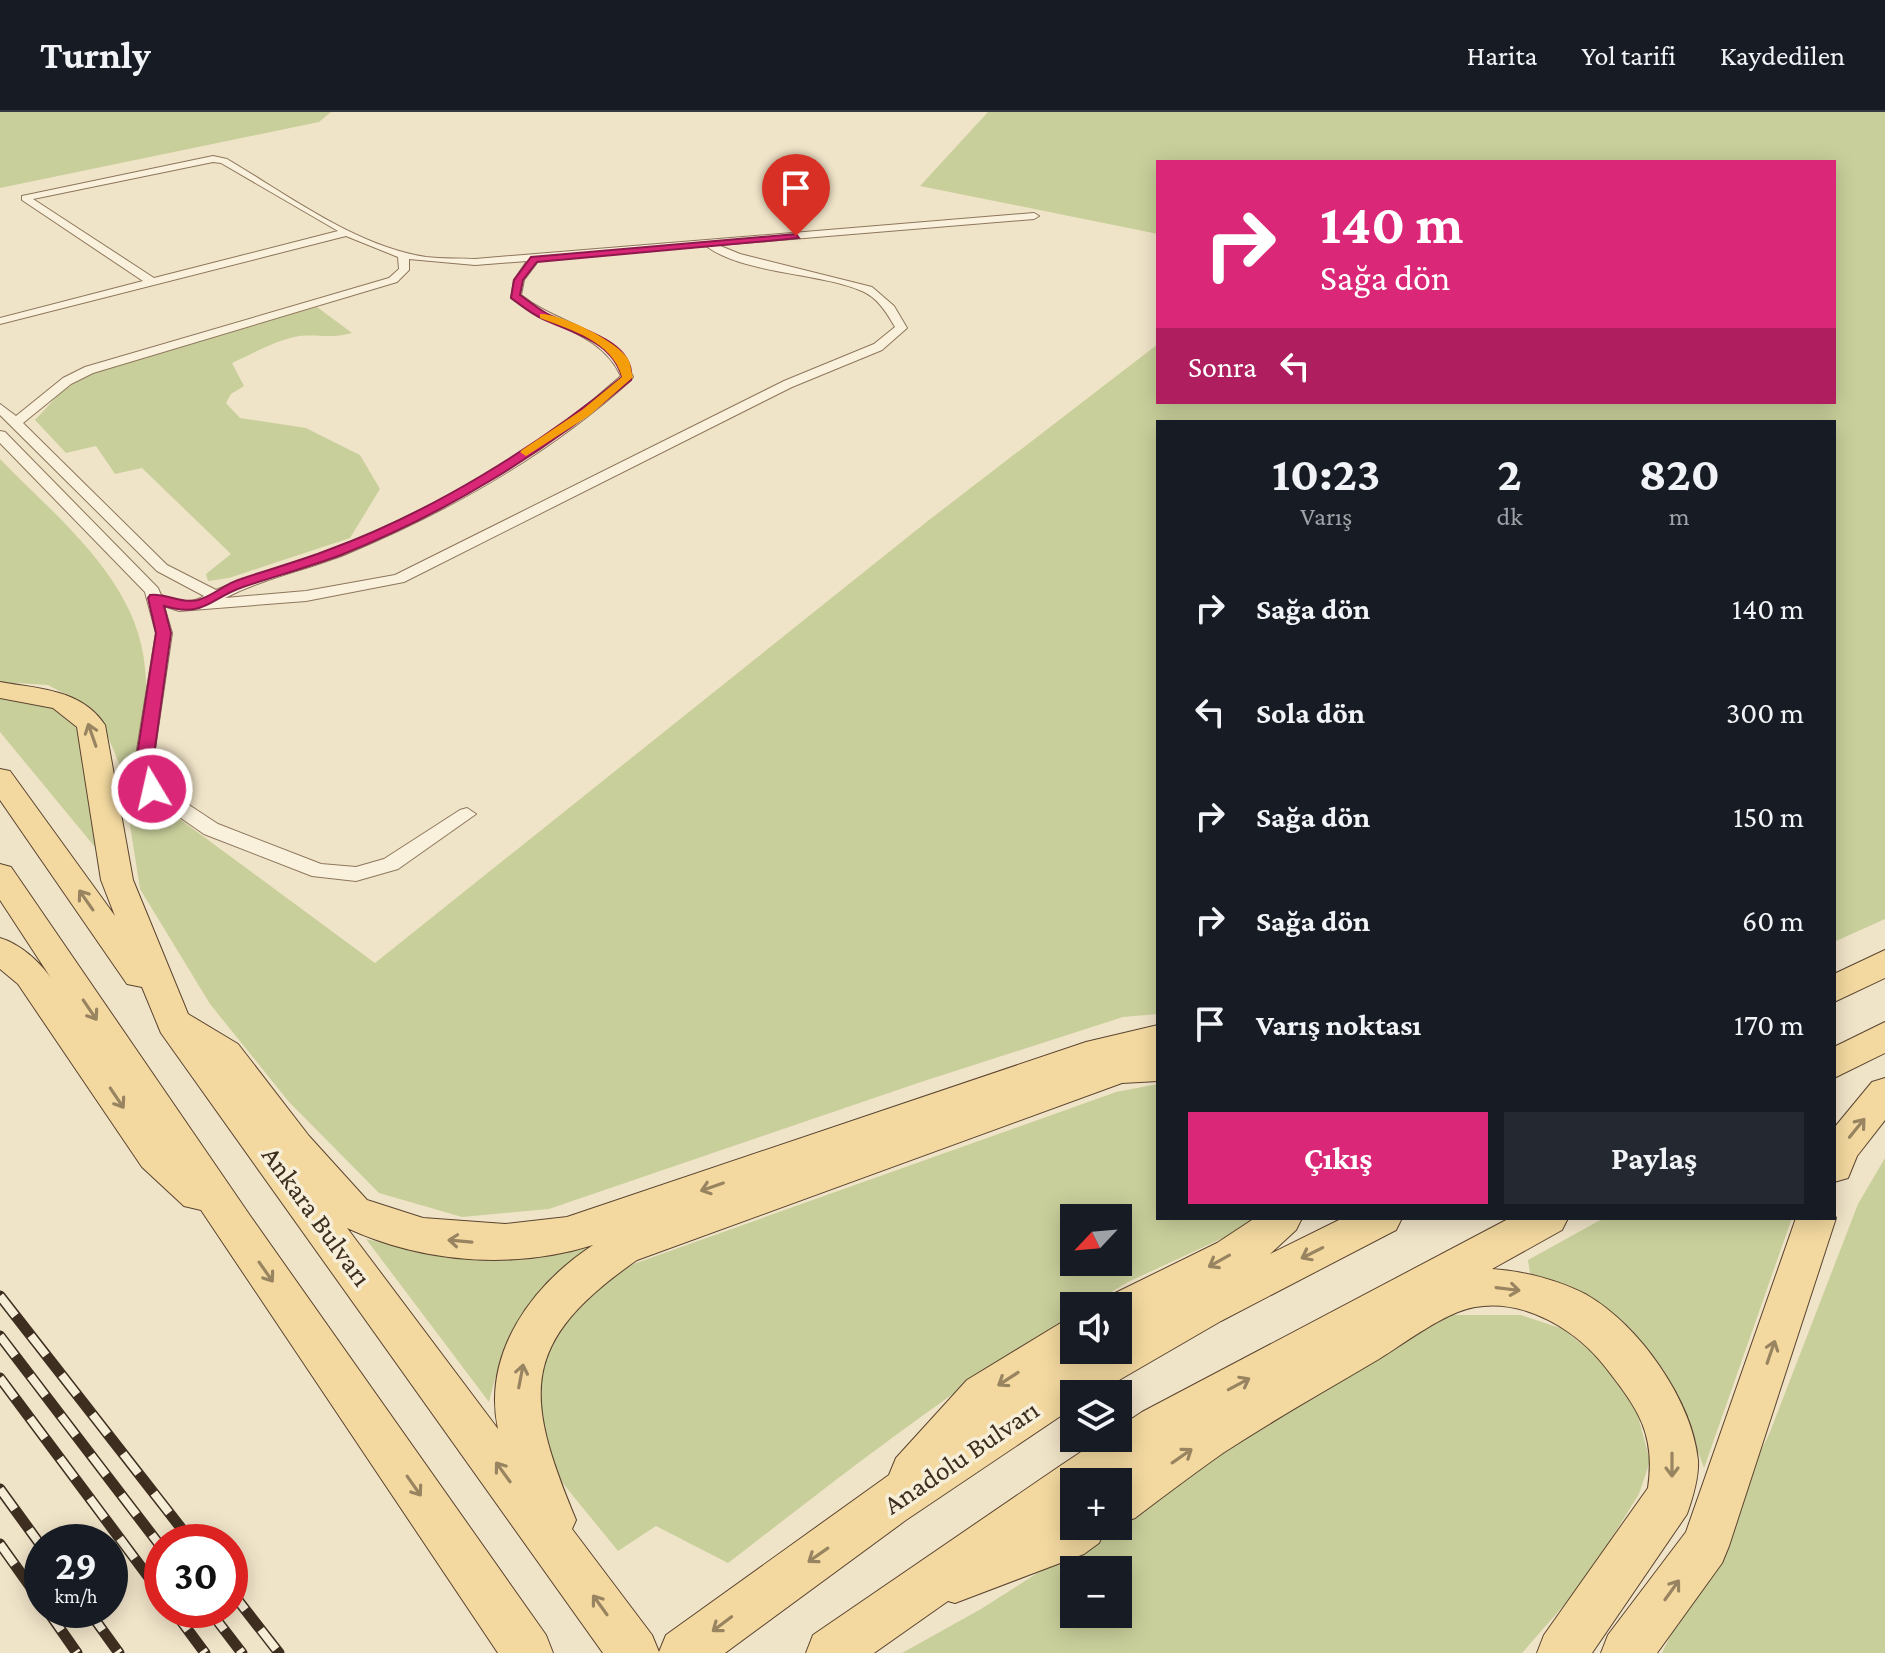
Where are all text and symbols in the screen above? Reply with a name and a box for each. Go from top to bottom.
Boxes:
text: Turnly [40,34,151,76]
text: Harita [1467,40,1538,71]
text: Yol tarifi [1582,40,1676,71]
text: Kaydedilen [1720,40,1845,71]
pin [762,154,830,236]
icon: arrive [774,166,818,210]
icon: right [1188,192,1292,296]
text: 140 m [1320,193,1463,255]
text: Sağa dön [1320,258,1450,298]
icon: left [1273,344,1317,388]
text: Sonra [1188,350,1257,383]
text: 10:23 [1272,447,1380,500]
text: 2 [1497,447,1522,500]
text: 820 [1639,447,1720,500]
text: Varış [1300,502,1352,531]
text: dk [1496,502,1523,531]
text: m [1669,502,1690,531]
icon: right [1188,586,1232,630]
text: Sağa dön [1256,592,1370,625]
text: 140 m [1732,592,1804,625]
icon: left [1188,690,1232,734]
text: Sola dön [1256,696,1365,729]
text: 300 m [1726,696,1804,729]
one-way arrow [84,723,99,748]
position arrow [110,747,194,831]
icon: right [1188,794,1232,838]
text: Sağa dön [1256,800,1370,833]
text: 150 m [1733,800,1804,833]
one-way arrow [78,889,94,911]
icon: right [1188,898,1232,942]
text: Sağa dön [1256,904,1370,937]
text: 60 m [1742,904,1804,937]
one-way arrow [82,998,98,1021]
icon: arrive [1188,1002,1232,1046]
text: Varış noktası [1256,1008,1421,1041]
text: 170 m [1734,1008,1804,1041]
one-way arrow [109,1086,125,1109]
button: Çıkış [1188,1112,1488,1204]
button: Paylaş [1504,1112,1804,1204]
one-way arrow [1848,1118,1866,1139]
street label: Ankara Bulvarı [256,1140,378,1292]
one-way arrow [700,1181,725,1196]
north arrow [1060,1204,1132,1276]
map controls [1060,1204,1132,1628]
one-way arrow [447,1233,474,1248]
one-way arrow [1301,1246,1325,1262]
one-way arrow [1208,1253,1231,1269]
one-way arrow [258,1261,274,1283]
one-way arrow [1494,1282,1521,1297]
button: sound [1060,1292,1132,1364]
one-way arrow [1764,1339,1779,1364]
one-way arrow [514,1363,529,1389]
one-way arrow [997,1371,1019,1388]
one-way arrow [1227,1376,1251,1392]
button: layers [1060,1380,1132,1452]
street label: Anadolu Bulvarı [878,1394,1044,1520]
one-way arrow [1170,1448,1192,1464]
one-way arrow [1665,1451,1680,1478]
one-way arrow [495,1461,511,1483]
button: + [1060,1468,1132,1540]
one-way arrow [405,1475,422,1497]
speed limit sign: 30 [144,1524,248,1628]
text: 29 [55,1543,97,1588]
one-way arrow [808,1547,830,1563]
button: − [1060,1556,1132,1628]
one-way arrow [1664,1580,1681,1601]
text: km/h [54,1585,98,1607]
one-way arrow [591,1595,608,1617]
one-way arrow [712,1615,733,1632]

